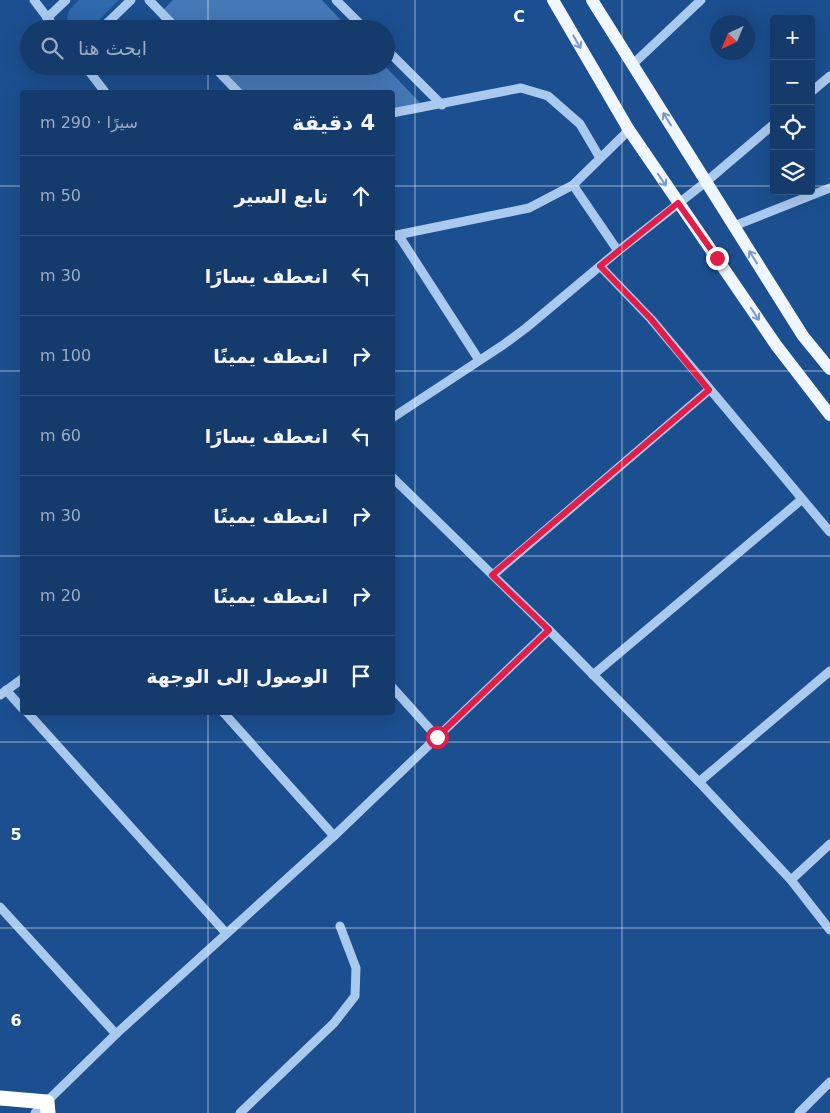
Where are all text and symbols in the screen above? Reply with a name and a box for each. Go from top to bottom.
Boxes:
text: C [513,7,525,26]
north arrow [710,15,755,60]
map controls [770,15,815,195]
button: + [770,15,815,60]
search box [20,20,395,75]
icon: search [38,34,66,62]
one-way arrow [573,35,583,49]
text: ابحث هنا [78,37,147,59]
button: − [770,60,815,105]
button: locate [770,105,815,150]
text: 4 دقيقة [292,111,375,135]
one-way arrow [662,112,673,126]
text: سيرًا · 290 m [40,113,138,132]
button: layers [770,150,815,195]
one-way arrow [658,173,668,187]
icon: ahead [347,182,375,210]
text: تابع السير [234,185,328,207]
text: 50 m [40,186,81,205]
route end [706,247,729,270]
one-way arrow [748,250,758,264]
icon: left [347,262,375,290]
text: انعطف يسارًا [205,265,328,287]
text: 30 m [40,266,81,285]
one-way arrow [750,307,760,321]
icon: right [347,342,375,370]
text: انعطف يمينًا [213,345,328,367]
text: 100 m [40,346,91,365]
icon: left [347,422,375,450]
text: انعطف يسارًا [205,425,328,447]
text: 60 m [40,426,81,445]
icon: right [347,502,375,530]
text: انعطف يمينًا [213,505,328,527]
text: 30 m [40,506,81,525]
icon: right [347,582,375,610]
text: انعطف يمينًا [213,585,328,607]
text: 20 m [40,586,81,605]
icon: arrive [347,662,375,690]
text: الوصول إلى الوجهة [146,665,328,687]
route start [426,726,449,749]
text: 5 [10,825,22,844]
text: 6 [10,1011,22,1030]

